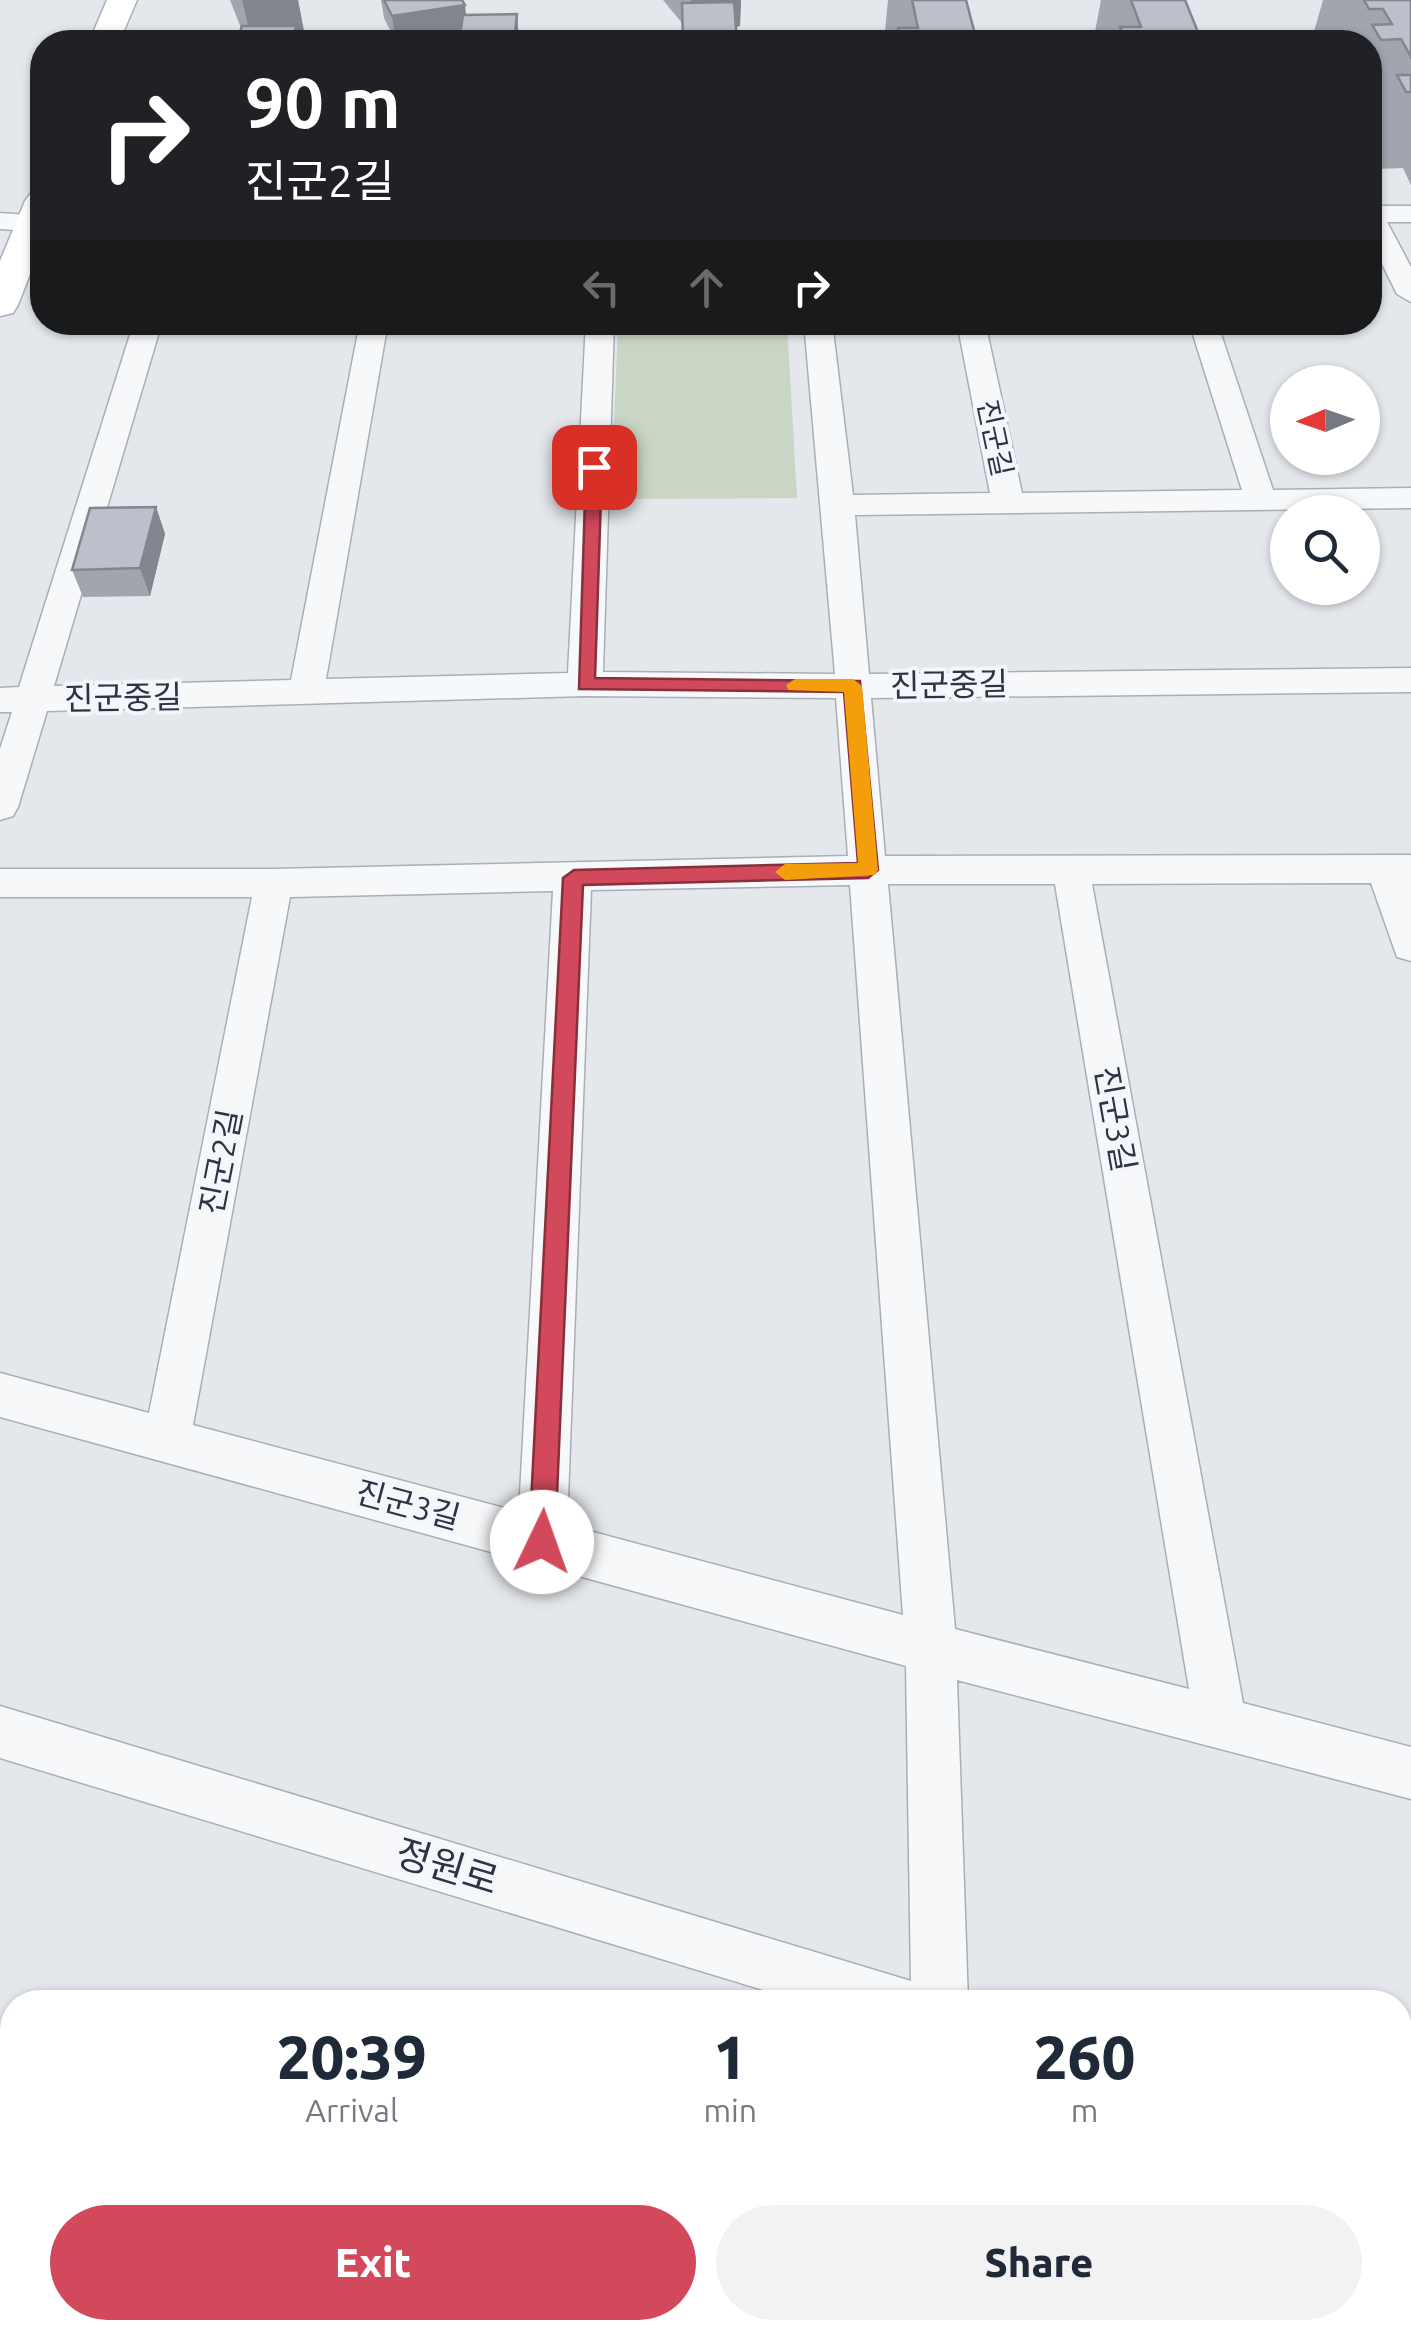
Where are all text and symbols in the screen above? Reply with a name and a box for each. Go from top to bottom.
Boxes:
text: 90 m [245,63,401,141]
icon: right [80,70,210,200]
text: 진군2길 [245,155,395,206]
icon: left [574,260,629,315]
icon: ahead [679,260,734,315]
icon: right [784,260,839,315]
north arrow [1270,365,1380,475]
map controls [1270,365,1380,605]
street label: 진군길 [972,397,1019,479]
pin [552,425,637,510]
icon: arrive [567,440,622,495]
button: search [1270,495,1380,605]
street label: 진군중길 [890,665,1008,703]
street label: 진군중길 [64,678,182,716]
street label: 진군3길 [1089,1063,1143,1174]
street label: 진군2길 [192,1106,248,1217]
street label: 진군3길 [352,1473,464,1535]
position arrow [490,1490,594,1594]
street label: 정원로 [391,1831,504,1901]
text: 20:39 [277,2023,427,2090]
text: 1 [713,2023,747,2090]
text: 260 [1034,2023,1135,2090]
text: Arrival [305,2092,398,2128]
text: min [703,2092,757,2128]
text: m [1071,2092,1098,2128]
button: Exit [50,2205,696,2320]
button: Share [716,2205,1362,2320]

